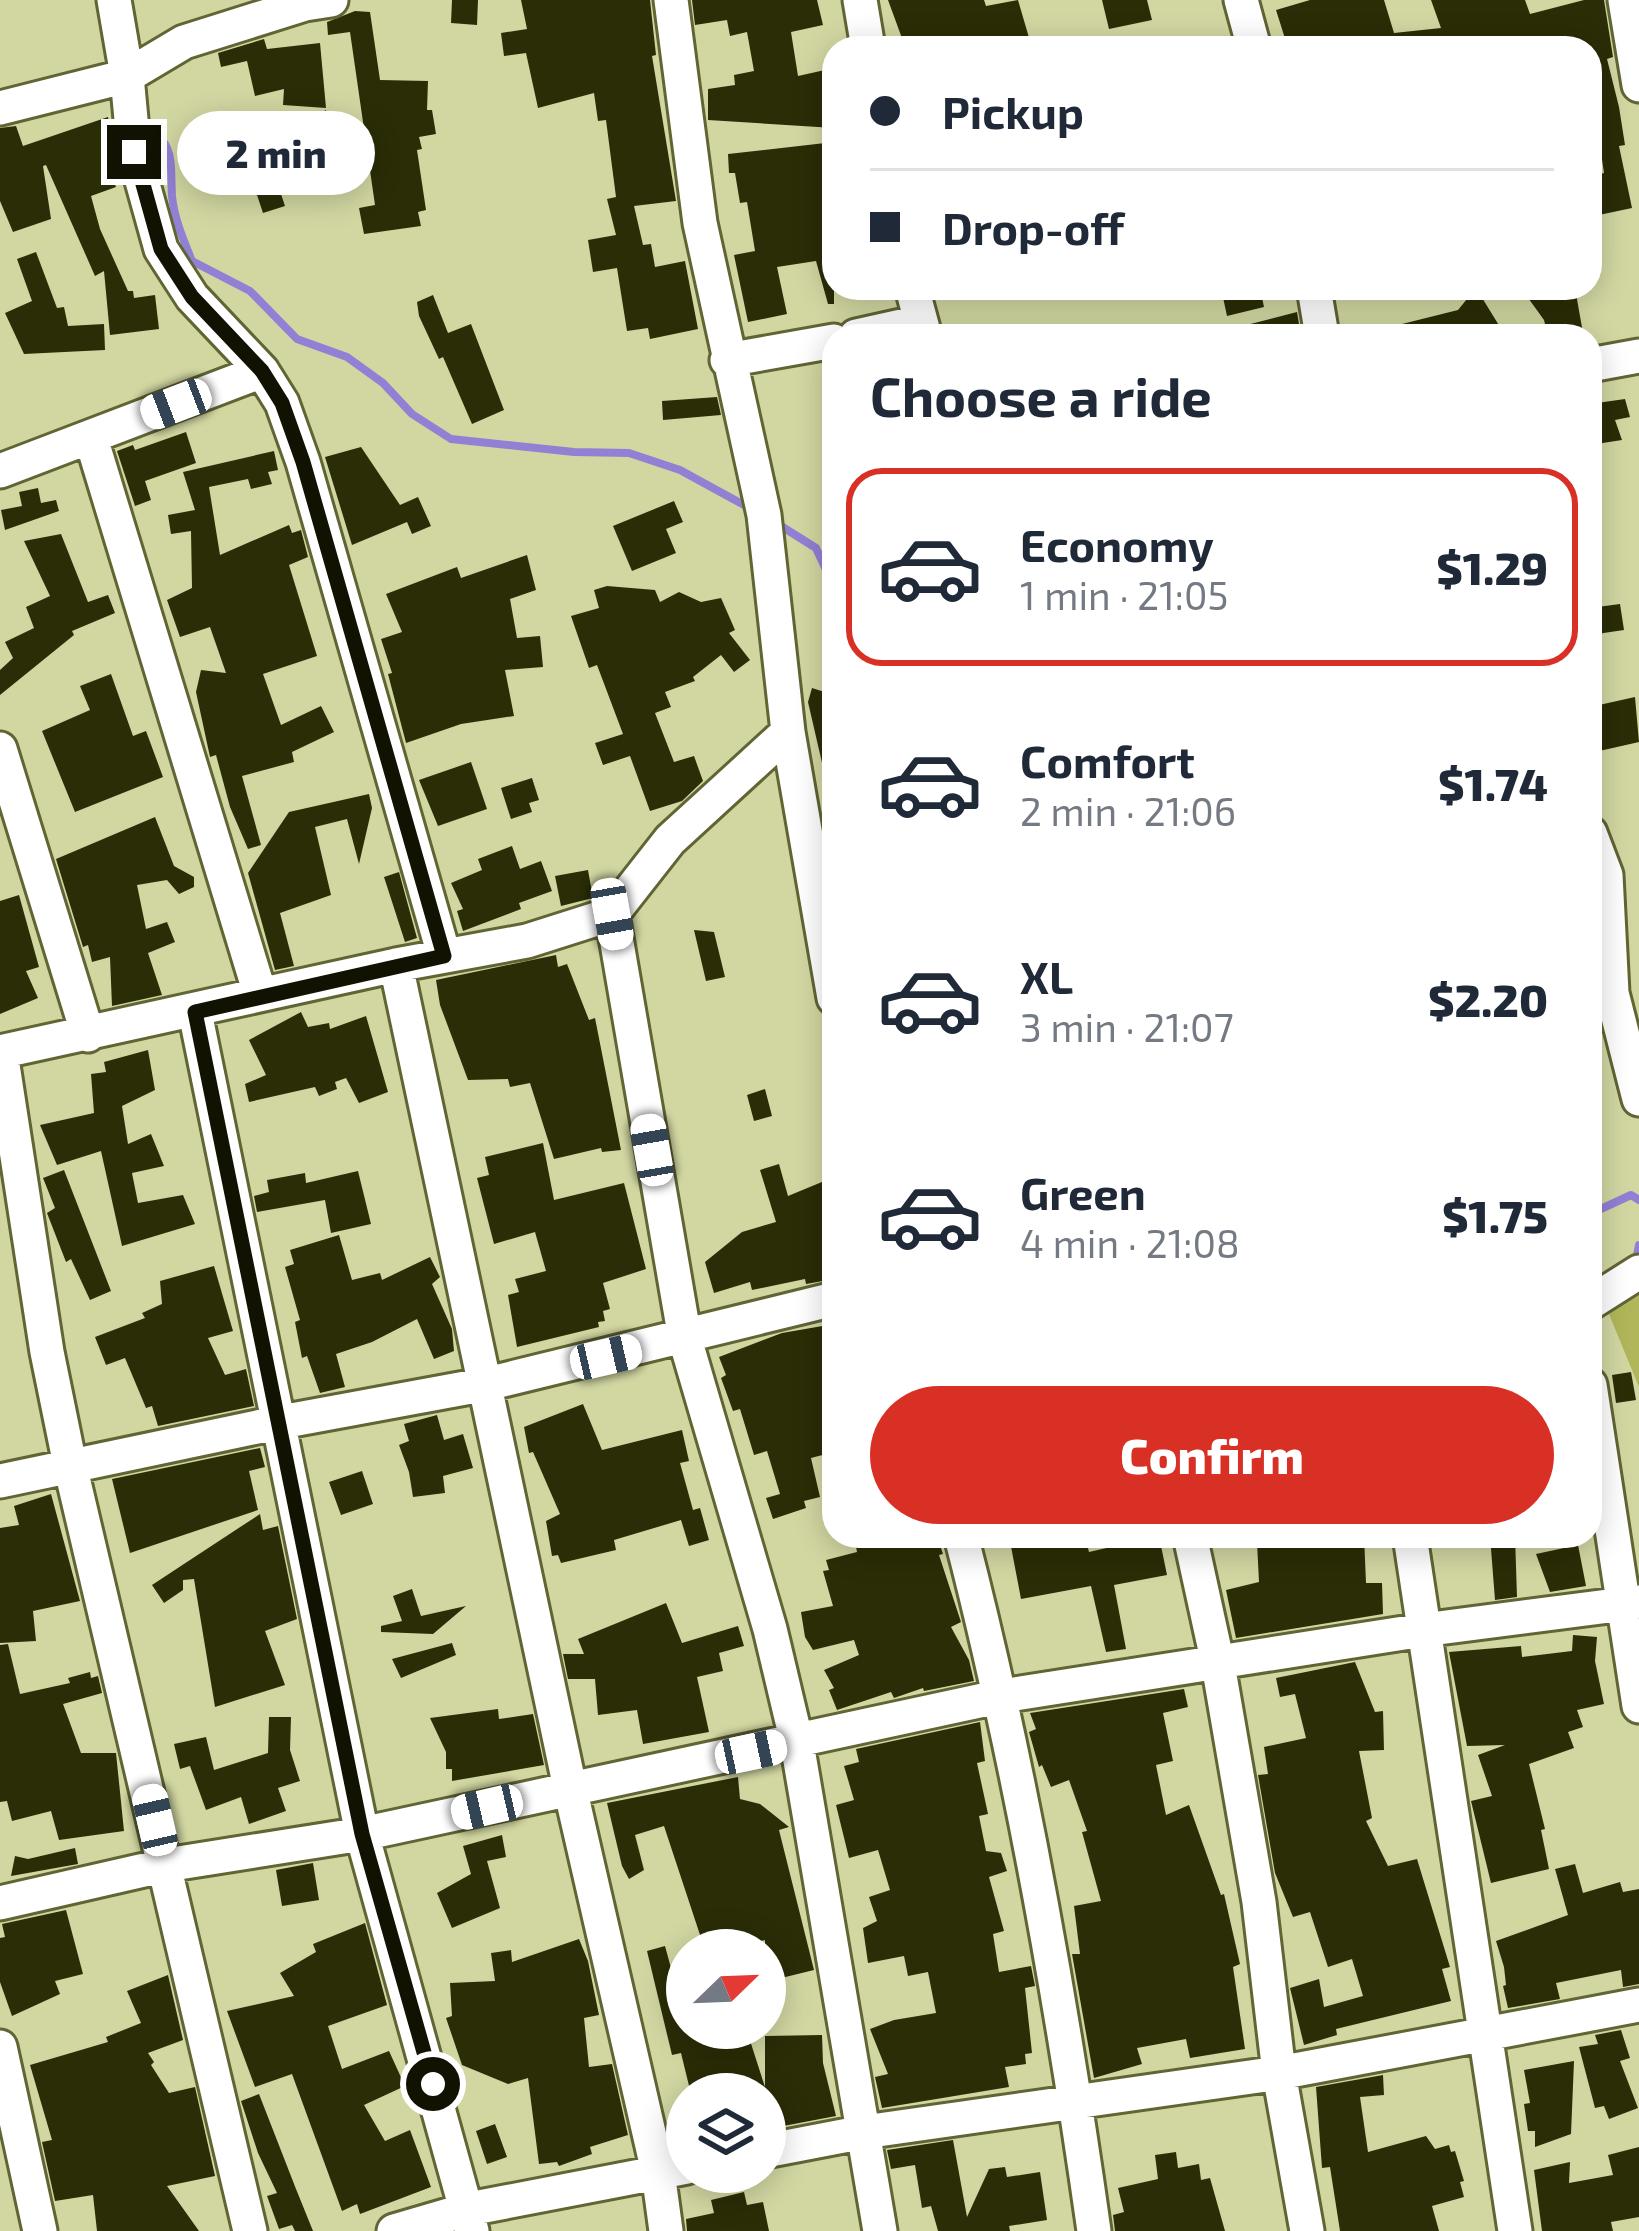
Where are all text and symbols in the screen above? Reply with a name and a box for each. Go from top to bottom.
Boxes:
text: Pickup [942,84,1084,138]
callout: 2 min [176,110,374,194]
route end [107,125,161,179]
text: 2 min [225,129,327,176]
text: Drop-off [942,200,1124,254]
text: Choose a ride [870,363,1212,428]
car [136,374,216,434]
icon: car [876,513,984,621]
text: Economy [1020,517,1214,571]
text: $1.29 [1436,540,1548,594]
text: 1 min · 21:05 [1020,571,1228,618]
icon: car [876,729,984,837]
text: Comfort [1020,733,1195,787]
text: $1.74 [1438,756,1548,810]
text: 2 min · 21:06 [1020,787,1236,834]
car [588,875,636,953]
icon: car [876,945,984,1053]
text: XL [1020,949,1073,1003]
text: $2.20 [1428,972,1548,1026]
text: 3 min · 21:07 [1020,1003,1234,1050]
car [628,1111,676,1189]
icon: car [876,1161,984,1269]
text: Green [1020,1165,1146,1219]
text: $1.75 [1442,1188,1548,1242]
text: 4 min · 21:08 [1020,1219,1240,1266]
car [567,1331,645,1383]
button: Confirm [870,1386,1554,1524]
car [712,1727,790,1777]
car [129,1781,181,1859]
car [448,1781,526,1833]
north arrow [666,1929,786,2049]
map controls [666,1929,786,2193]
route start [406,2057,460,2111]
button: layers [666,2073,786,2193]

